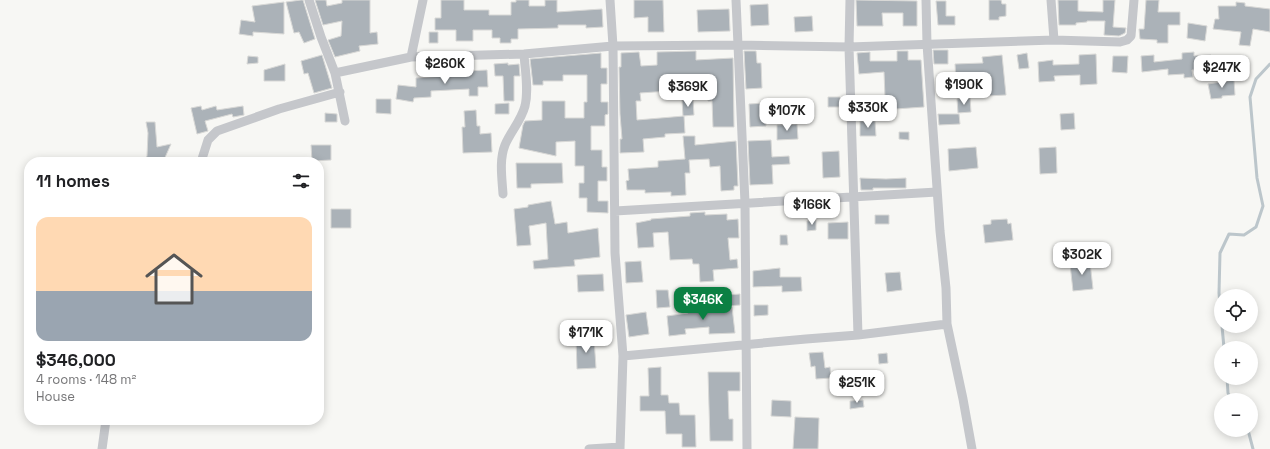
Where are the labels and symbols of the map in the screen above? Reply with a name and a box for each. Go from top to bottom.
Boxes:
pin: $260K [417,51,473,85]
pin: $247K [1194,55,1250,89]
pin: $190K [936,72,992,106]
pin: $369K [660,74,716,108]
pin: $330K [840,95,896,129]
pin: $107K [759,98,815,132]
pin: $166K [784,192,840,226]
pin: $302K [1054,242,1110,276]
pin: $346K [675,287,731,321]
pin: $171K [558,320,614,354]
pin: $251K [829,370,885,404]

